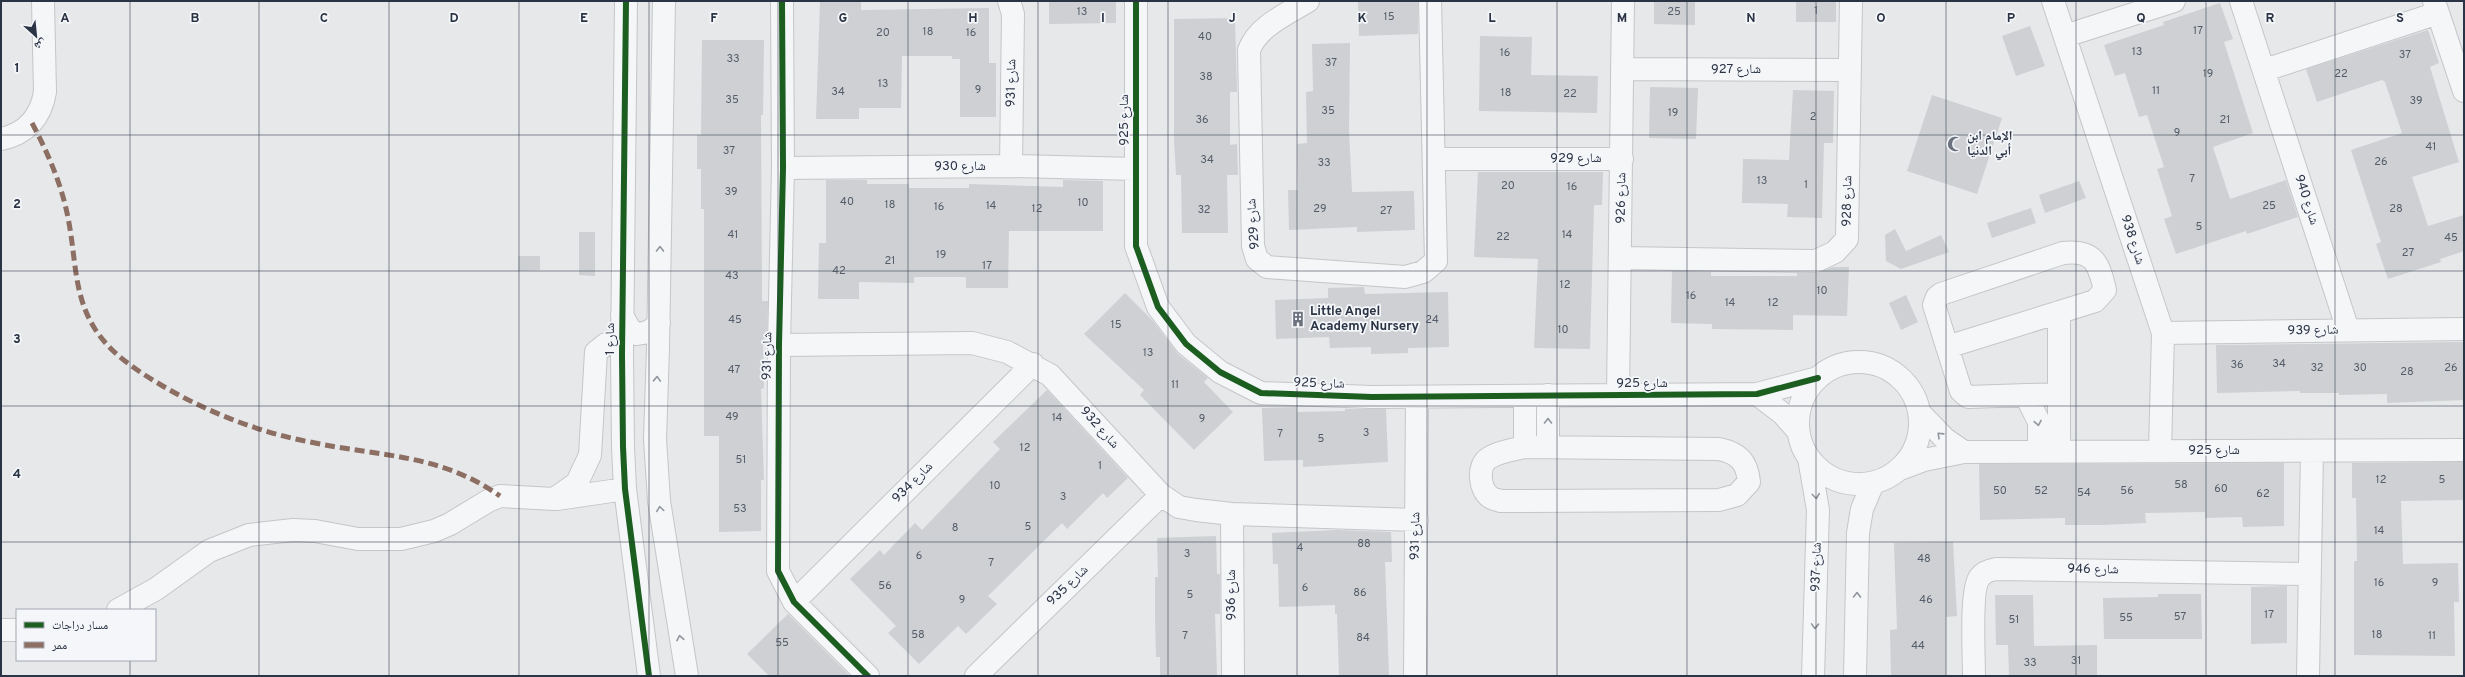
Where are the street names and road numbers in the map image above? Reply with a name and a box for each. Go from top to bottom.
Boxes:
street label: شارع 931 [1004,59,1020,107]
street label: شارع 927 [1711,62,1761,78]
street label: شارع 925 [1117,94,1133,146]
street label: شارع 929 [1550,151,1602,167]
street label: شارع 930 [934,159,986,175]
street label: شارع 926 [1614,172,1630,224]
street label: شارع 940 [2290,173,2322,227]
street label: شارع 928 [1840,175,1856,227]
street label: شارع 929 [1244,198,1264,250]
street label: شارع 938 [2116,213,2148,267]
street label: شارع 1 [603,323,619,355]
street label: شارع 939 [2287,323,2339,339]
street label: شارع 931 [760,332,776,380]
street label: شارع 925 [1293,375,1345,393]
street label: شارع 925 [1616,376,1668,392]
street label: شارع 932 [1076,404,1122,452]
street label: شارع 925 [2188,443,2240,459]
street label: شارع 934 [889,459,937,507]
street label: شارع 931 [1408,512,1424,560]
street label: شارع 937 [1808,542,1826,592]
street label: شارع 935 [1044,562,1092,610]
street label: شارع 946 [2067,562,2119,578]
street label: شارع 936 [1224,569,1240,621]

